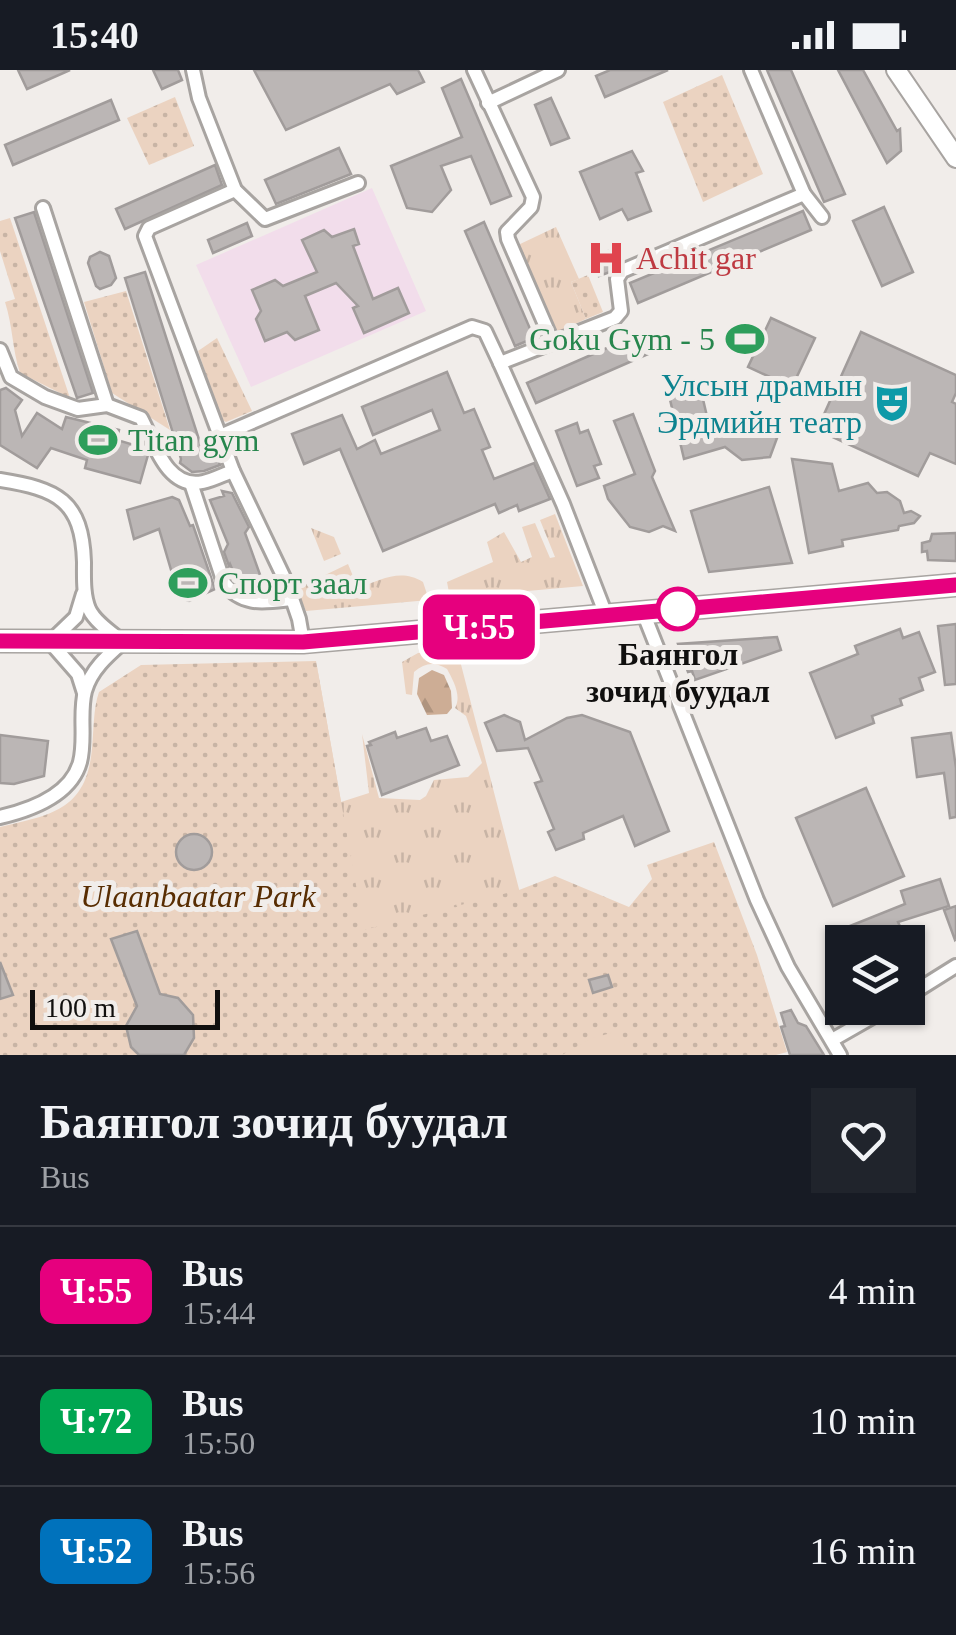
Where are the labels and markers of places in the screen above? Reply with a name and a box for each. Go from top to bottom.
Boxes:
hospital icon: Achit gar [585,237,627,279]
place label: Achit gar [636,240,756,276]
sports icon: Goku Gym - 5 [724,318,766,360]
place label: Goku Gym - 5 [529,321,715,357]
place label: Улсын драмын Эрдмийн театр [657,367,862,440]
theatre icon: Улсын драмын Эрдмийн театр [871,382,913,424]
sports icon: Titan gym [77,419,119,461]
place label: Titan gym [128,422,259,458]
sports icon: Спорт заал [167,562,209,604]
place label: Спорт заал [218,565,367,601]
marker: Баянгол зочид буудал [657,588,699,630]
place label: Баянгол зочид буудал [586,636,770,709]

